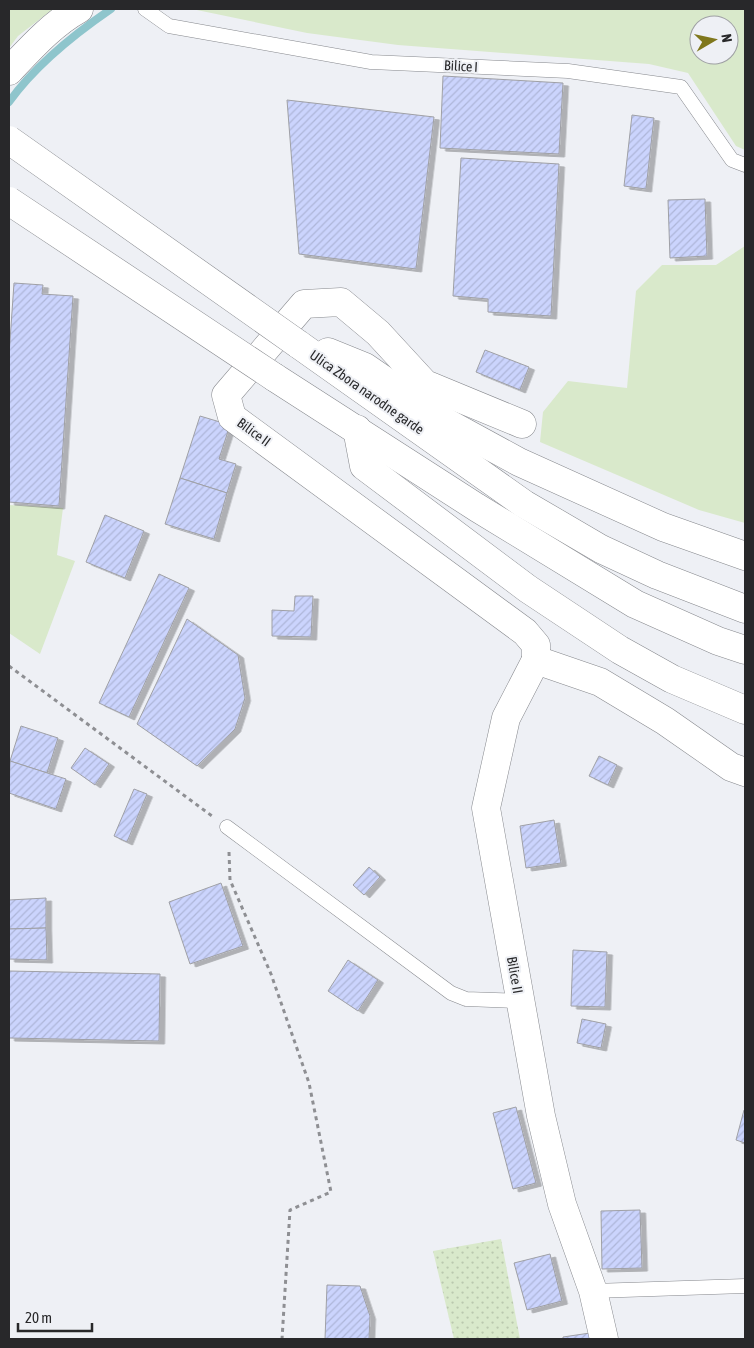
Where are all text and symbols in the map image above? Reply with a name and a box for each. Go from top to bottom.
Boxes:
north arrow [689,15,739,65]
text: N [718,33,735,43]
street label: Bilice I [444,57,478,75]
street label: Ulica Zbora narodne garde [307,347,427,437]
street label: Bilice II [234,415,274,449]
street label: Bilice II [504,955,526,995]
scale bar [18,1300,91,1332]
text: 20 m [25,1309,52,1326]

